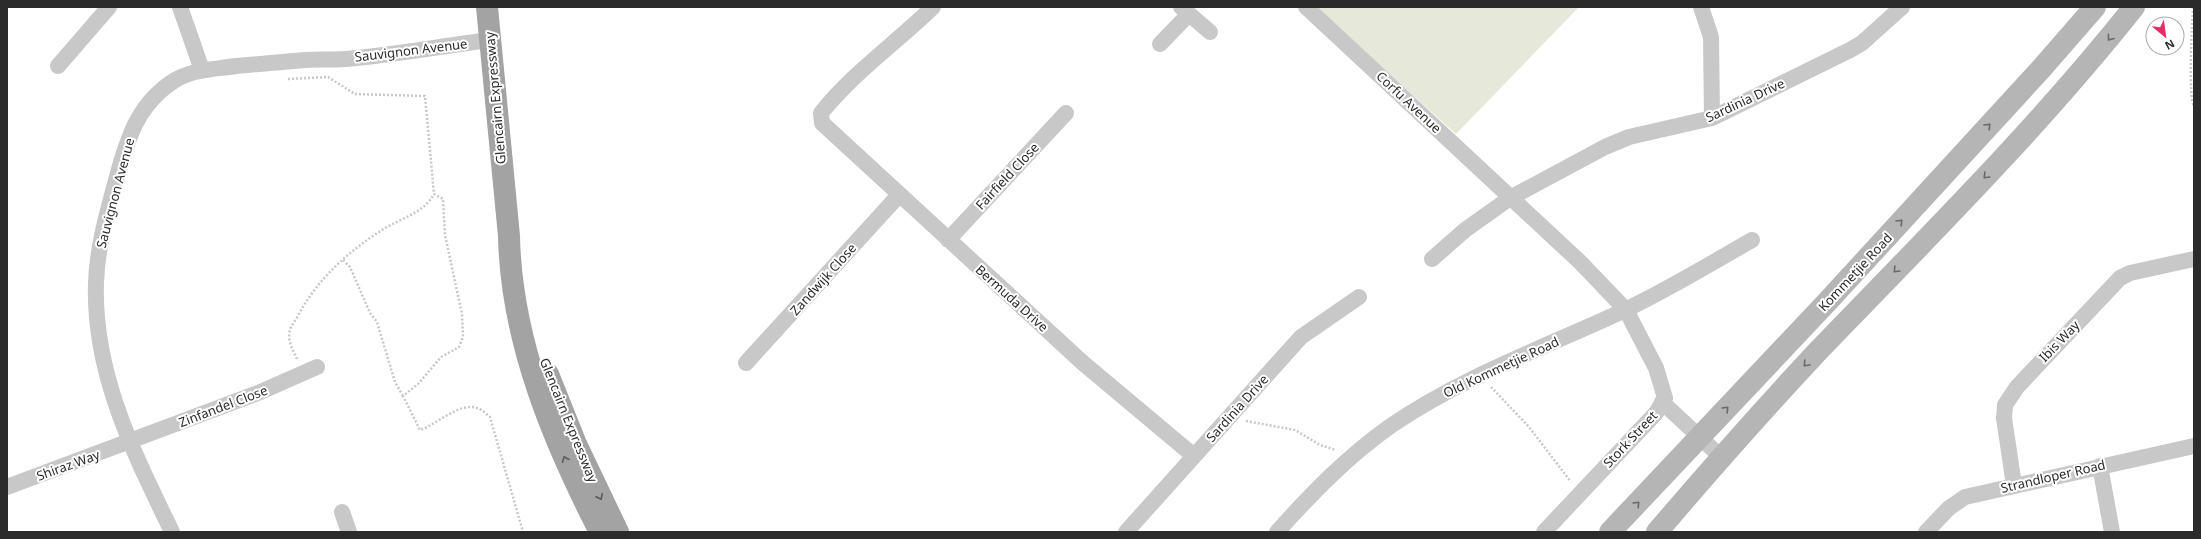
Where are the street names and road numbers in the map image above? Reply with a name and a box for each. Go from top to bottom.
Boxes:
street label: Glencairn Expressway [480,31,510,165]
street label: Sauvignon Avenue [354,34,468,66]
street label: Corfu Avenue [1373,67,1445,137]
street label: Sardinia Drive [1703,74,1787,126]
street label: Sauvignon Avenue [92,136,138,250]
street label: Fairfield Close [971,139,1043,213]
street label: Kommetjie Road [1814,229,1896,315]
street label: Zandwijk Close [786,239,860,319]
street label: Bermuda Drive [972,260,1052,336]
street label: Ibis Way [2035,316,2083,366]
street label: Old Kommetjie Road [1440,332,1562,402]
street label: Glencairn Expressway [536,355,602,485]
street label: Sardinia Drive [1202,370,1272,446]
street label: Zinfandel Close [176,381,270,431]
street label: Stork Street [1599,406,1661,471]
street label: Shiraz Way [34,445,103,485]
street label: Strandloper Road [1999,455,2107,497]

